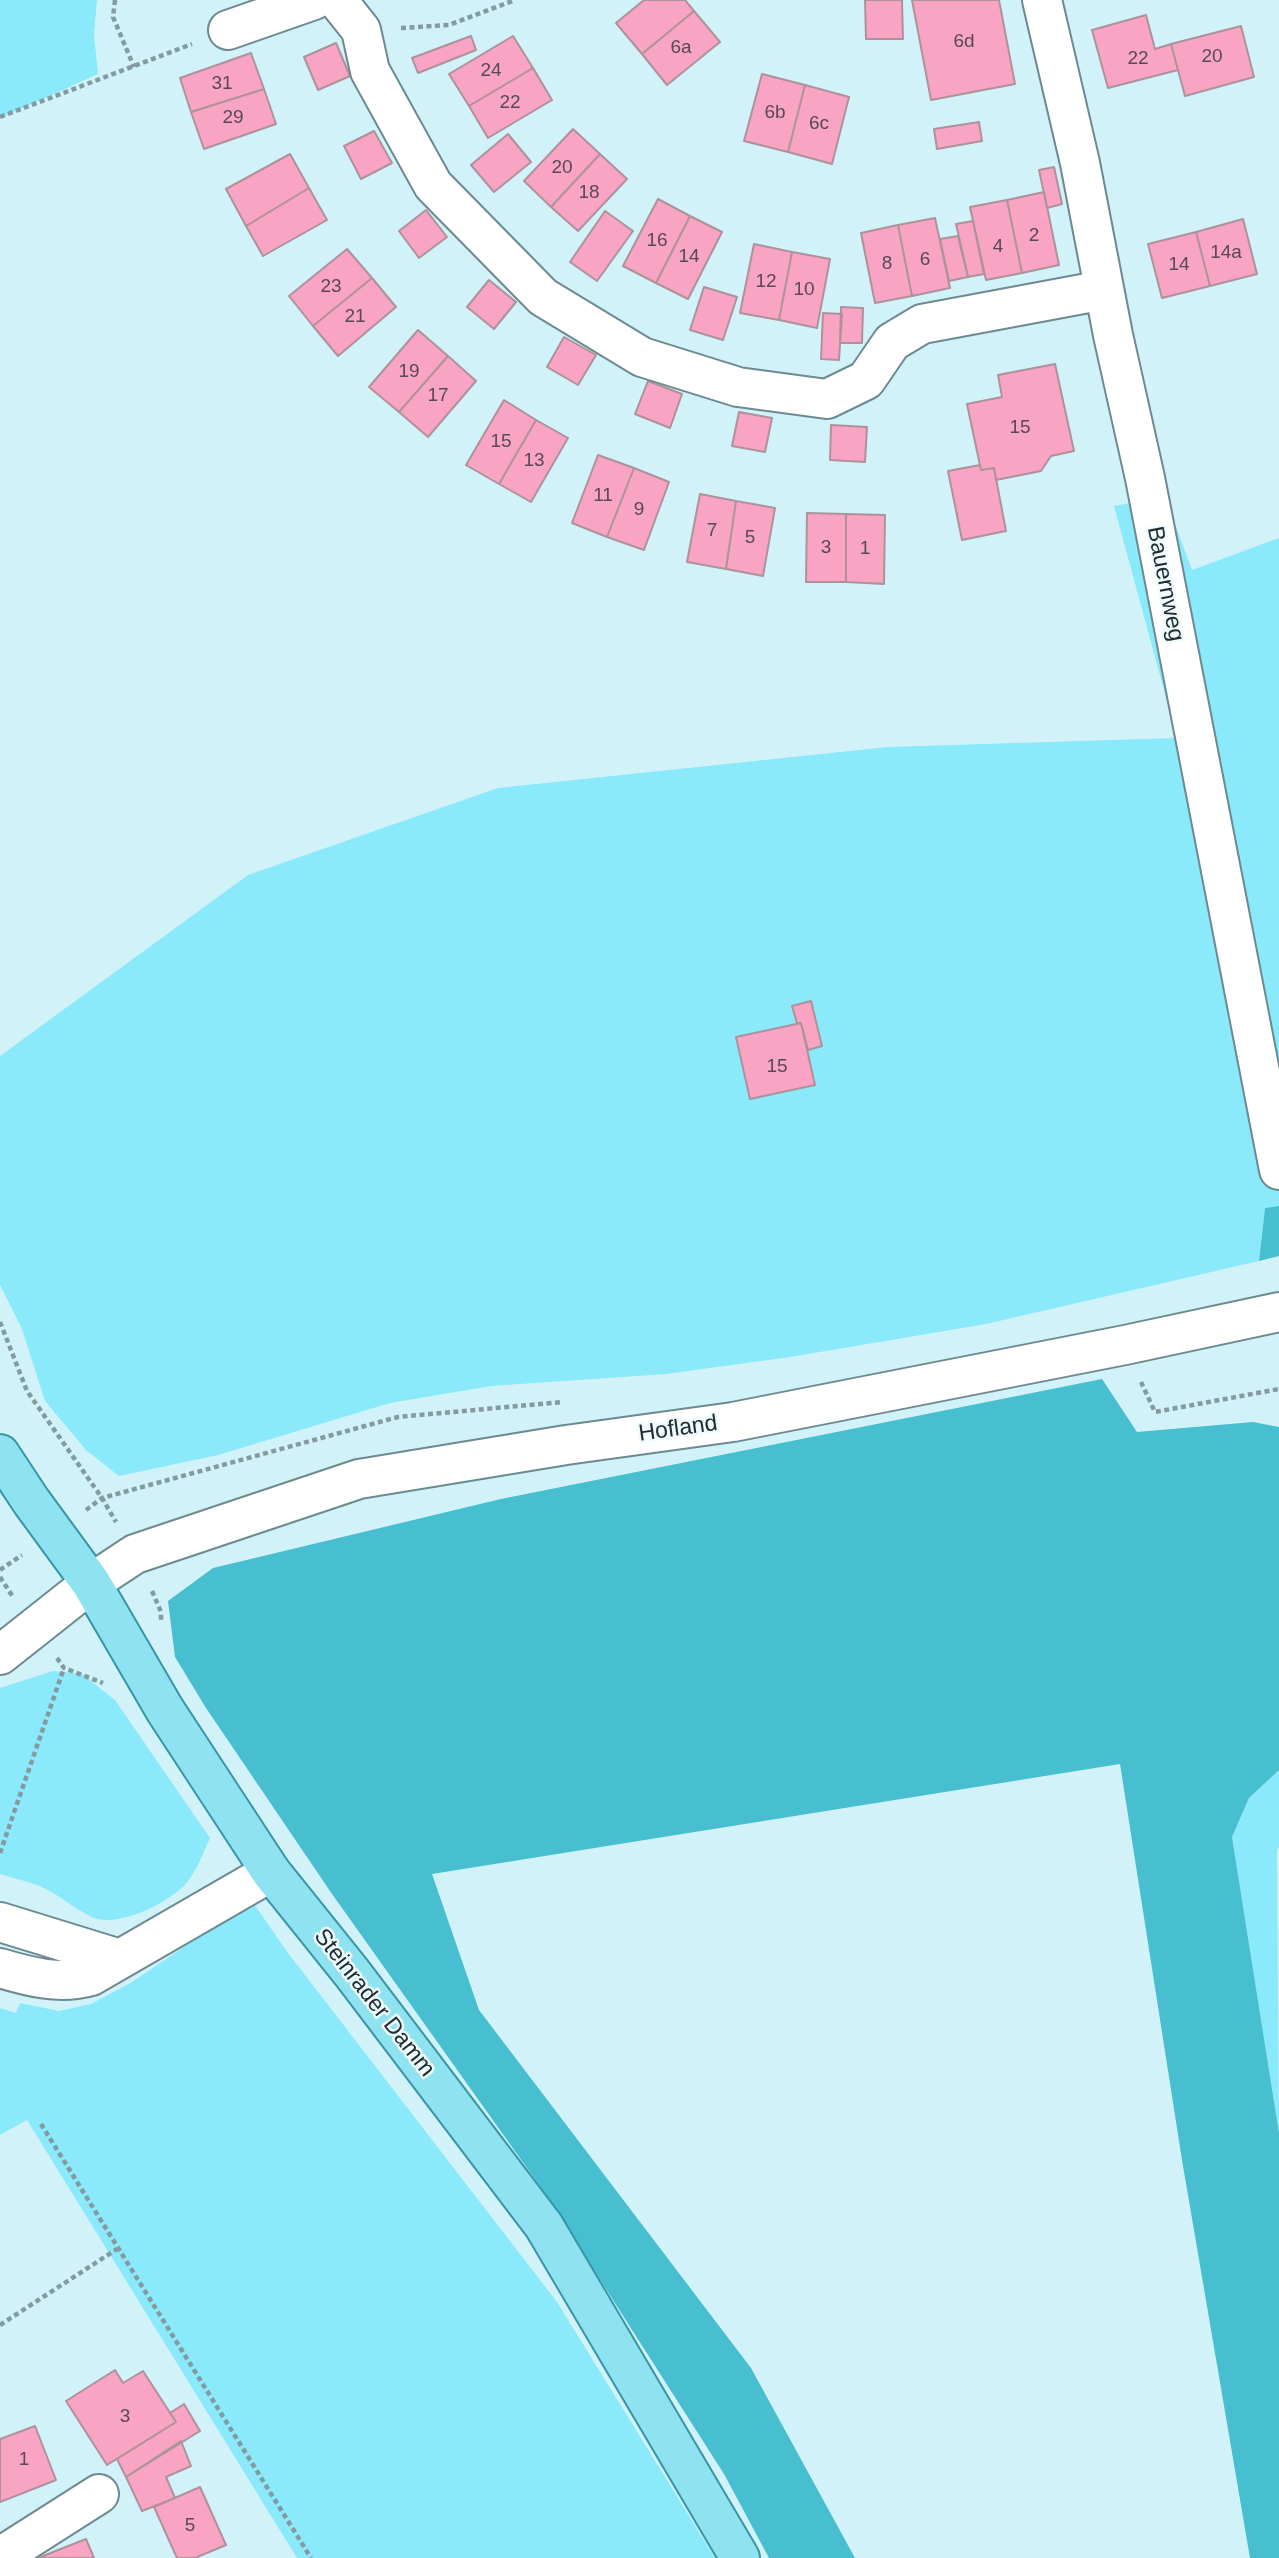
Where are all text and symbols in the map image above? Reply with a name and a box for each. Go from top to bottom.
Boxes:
house number: 6d [953,31,975,53]
house number: 6a [670,37,692,59]
house number: 20 [1201,46,1223,68]
house number: 22 [1127,48,1149,70]
house number: 24 [480,60,502,82]
house number: 31 [211,73,233,95]
house number: 22 [499,92,521,114]
house number: 6b [764,102,786,124]
house number: 29 [222,107,244,129]
house number: 6c [809,113,829,135]
house number: 20 [551,157,573,179]
house number: 18 [578,182,600,204]
house number: 2 [1029,225,1039,247]
house number: 16 [646,230,668,252]
house number: 4 [993,236,1003,258]
house number: 14a [1210,242,1242,264]
house number: 14 [678,246,700,268]
house number: 6 [920,249,930,271]
house number: 8 [882,253,892,275]
house number: 14 [1168,254,1190,276]
house number: 12 [755,271,777,293]
house number: 23 [320,276,342,298]
house number: 10 [793,279,815,301]
house number: 21 [344,306,366,328]
house number: 19 [398,361,420,383]
house number: 17 [427,385,449,407]
house number: 15 [1009,417,1031,439]
house number: 15 [490,431,512,453]
house number: 13 [523,450,545,472]
house number: 11 [593,485,613,507]
house number: 9 [634,499,644,521]
house number: 7 [707,520,717,542]
street label: Bauernweg [1140,524,1190,644]
house number: 5 [745,527,755,549]
house number: 3 [821,537,831,559]
house number: 1 [860,538,870,560]
house number: 15 [766,1056,788,1078]
street label: Hofland [637,1410,719,1448]
street label: Steinrader Damm [308,1923,440,2083]
house number: 3 [120,2406,130,2428]
house number: 1 [19,2449,29,2471]
house number: 5 [185,2515,195,2537]

